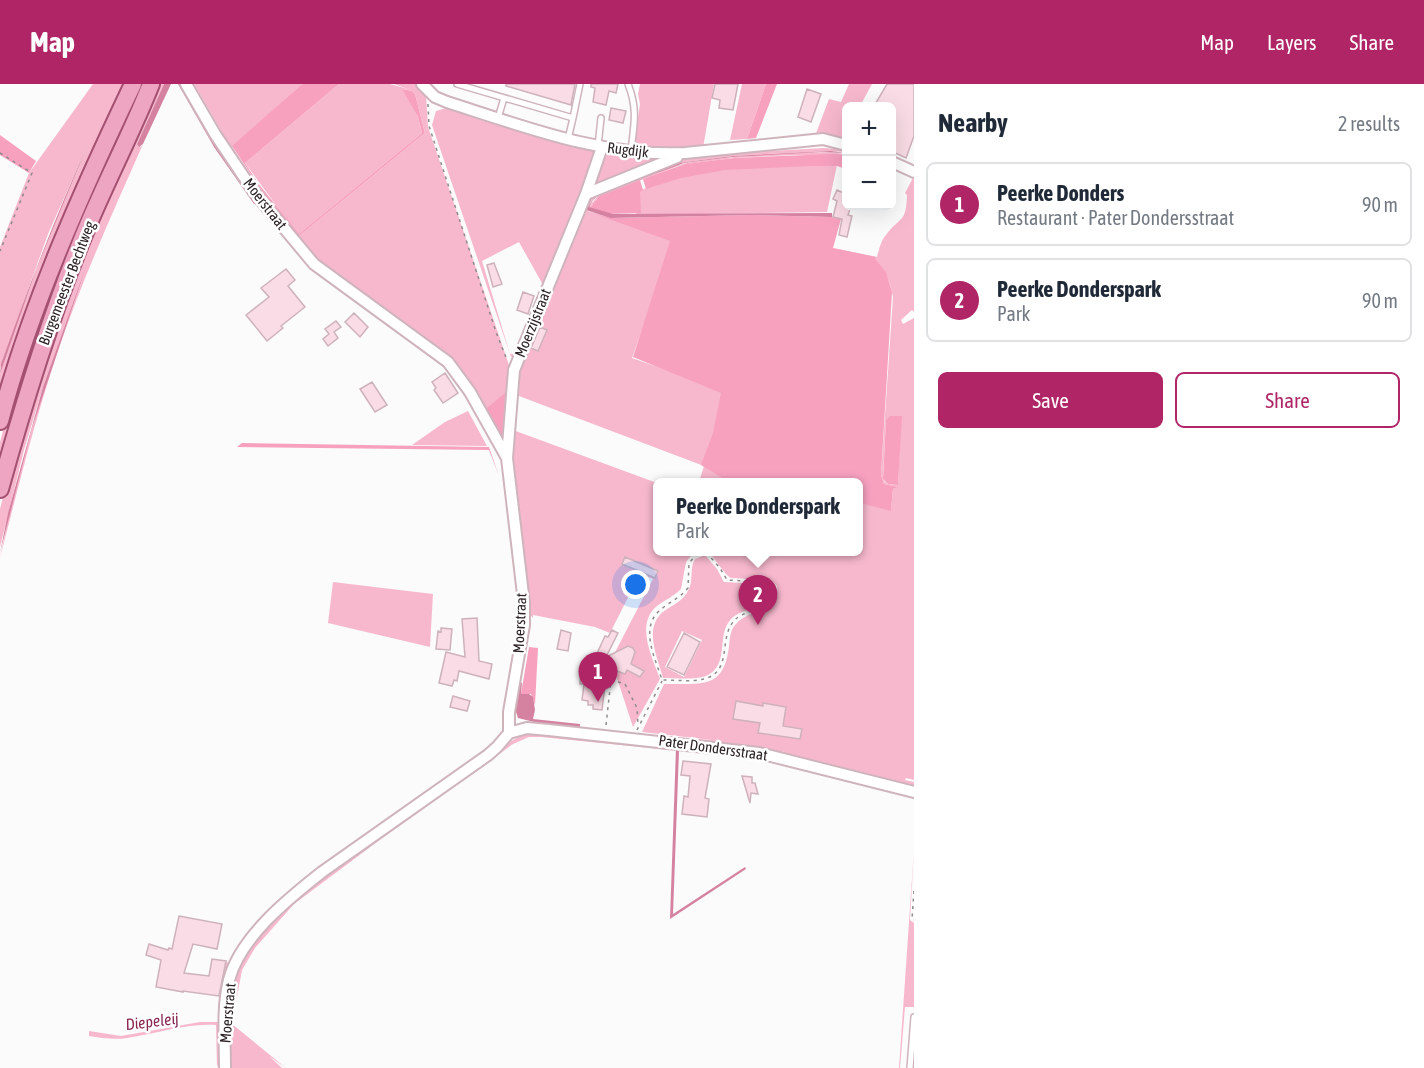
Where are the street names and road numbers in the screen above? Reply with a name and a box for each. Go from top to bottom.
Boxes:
street label: Rugdijk [606,139,650,161]
street label: Moerstraat [240,175,291,233]
street label: Burgemeester Bechtweg [35,218,98,347]
street label: Moerzijstraat [511,286,554,360]
street label: Moerstraat [509,592,530,654]
street label: Pater Dondersstraat [657,731,769,764]
street label: Moerstraat [216,982,239,1044]

